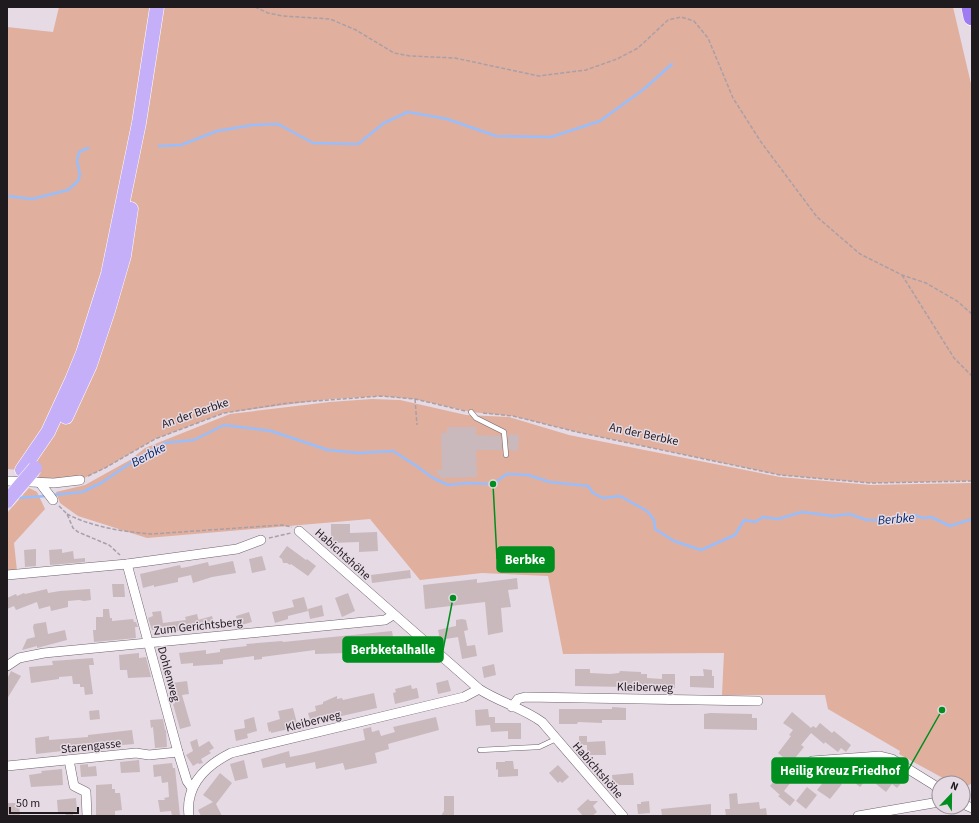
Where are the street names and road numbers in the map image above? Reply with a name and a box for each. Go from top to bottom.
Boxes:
street label: An der Berbke [159,394,231,433]
street label: An der Berbke [608,419,680,450]
street label: Habichtshöhe [311,525,374,584]
street label: Zum Gerichtsberg [153,613,243,640]
street label: Dohlenweg [153,645,184,704]
street label: Kleiberweg [617,679,673,696]
street label: Kleiberweg [284,706,343,737]
street label: Starengasse [60,735,122,758]
street label: Habichtshöhe [568,738,627,802]

